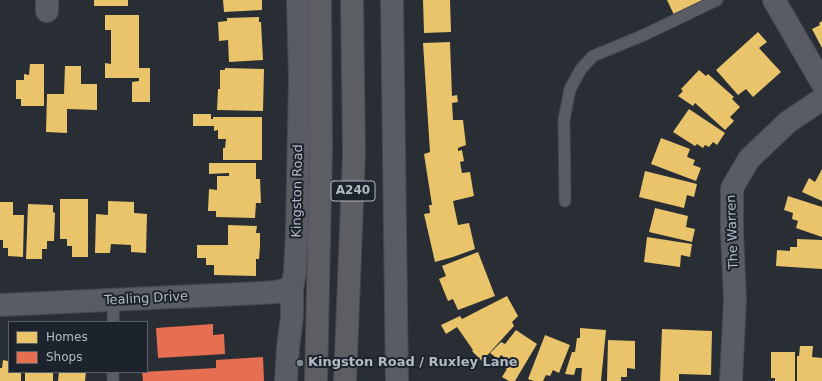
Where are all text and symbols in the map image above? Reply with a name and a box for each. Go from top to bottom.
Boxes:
street label: Kingston Road [289,144,307,238]
road number: A240 [331,181,375,201]
street label: The Warren [724,194,742,270]
street label: Tealing Drive [104,289,188,309]
legend [8,321,148,373]
text: Homes [46,330,88,344]
text: Shops [46,350,82,364]
place label: Kingston Road / Ruxley Lane [308,355,518,371]
marker: Kingston Road / Ruxley Lane [295,358,305,368]

